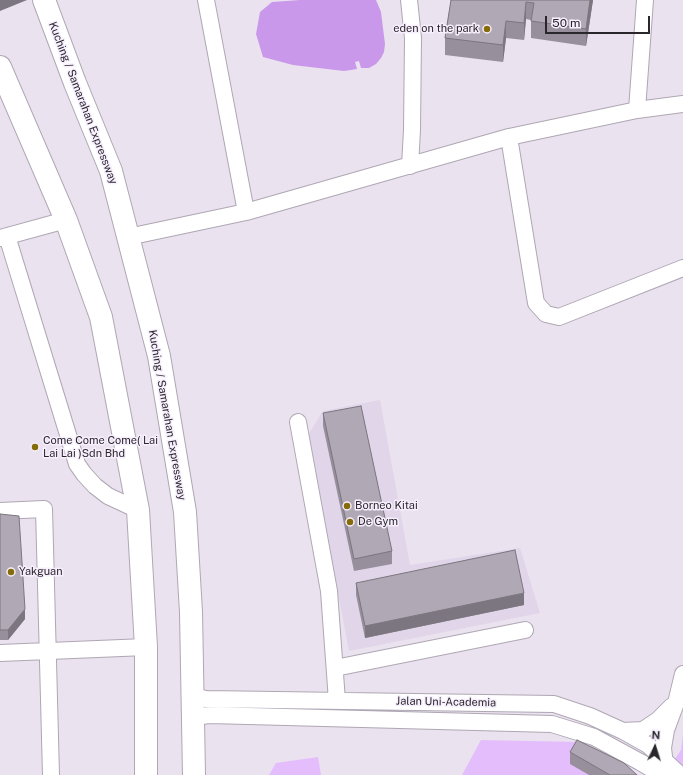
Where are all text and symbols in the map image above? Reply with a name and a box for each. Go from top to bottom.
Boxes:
scale bar [547,8,652,34]
text: 50 m [552,16,580,30]
street label: Kuching / Samarahan Expressway [46,20,120,186]
place label: eden on the park [393,22,479,36]
marker: eden on the park [482,24,492,34]
street label: Kuching / Samarahan Expressway [145,329,189,501]
place label: Come Come Come( Lai Lai Lai )Sdn Bhd [43,434,158,460]
marker: Come Come Come( Lai Lai Lai )Sdn Bhd [30,442,40,452]
place label: Borneo Kitai [355,499,418,513]
marker: Borneo Kitai [342,501,352,511]
place label: De Gym [358,515,398,529]
marker: De Gym [345,517,355,527]
place label: Yakguan [19,565,63,579]
marker: Yakguan [6,567,16,577]
street label: Jalan Uni-Academia [396,695,496,709]
north arrow [635,727,675,767]
text: N [651,729,661,741]

